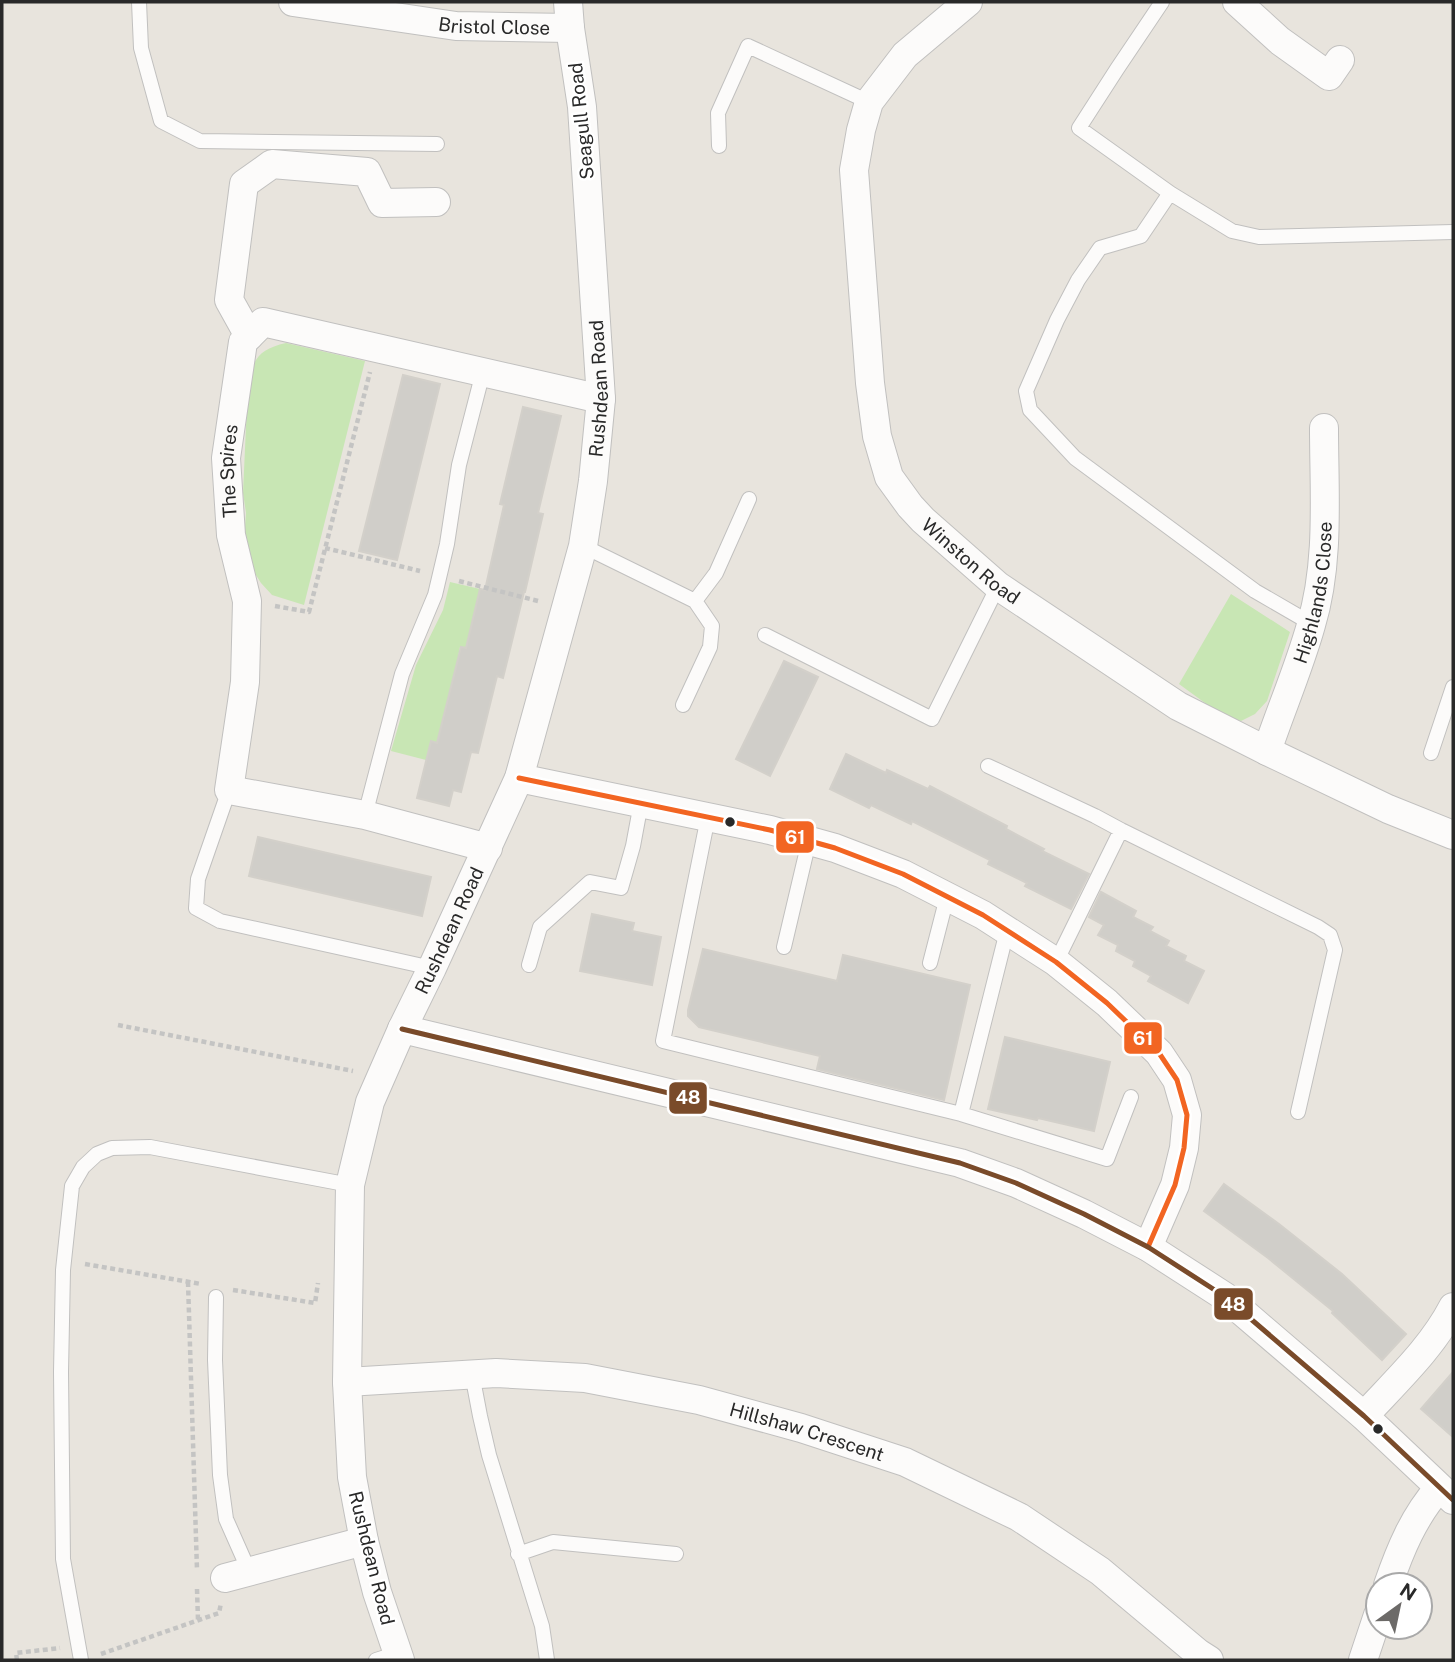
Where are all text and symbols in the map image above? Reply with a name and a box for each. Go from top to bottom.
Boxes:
street label: Bristol Close [437,13,550,39]
street label: Seagull Road [564,61,598,181]
street label: Rushdean Road [584,319,612,458]
street label: The Spires [215,423,242,519]
street label: Winston Road [917,513,1024,608]
street label: Highlands Close [1289,521,1336,666]
unlabelled marker [723,815,737,829]
line badge: 61 [775,820,815,854]
text: 61 [785,826,805,848]
street label: Rushdean Road [410,863,488,998]
line badge: 61 [1123,1021,1163,1055]
text: 61 [1133,1027,1153,1049]
line badge: 48 [668,1081,708,1115]
text: 48 [675,1086,701,1108]
line badge: 48 [1213,1287,1254,1321]
text: 48 [1220,1293,1246,1315]
street label: Hillshaw Crescent [727,1398,887,1465]
unlabelled marker [1371,1422,1385,1436]
street label: Rushdean Road [345,1489,399,1627]
north arrow [1364,1571,1434,1641]
text: N [1396,1578,1420,1605]

